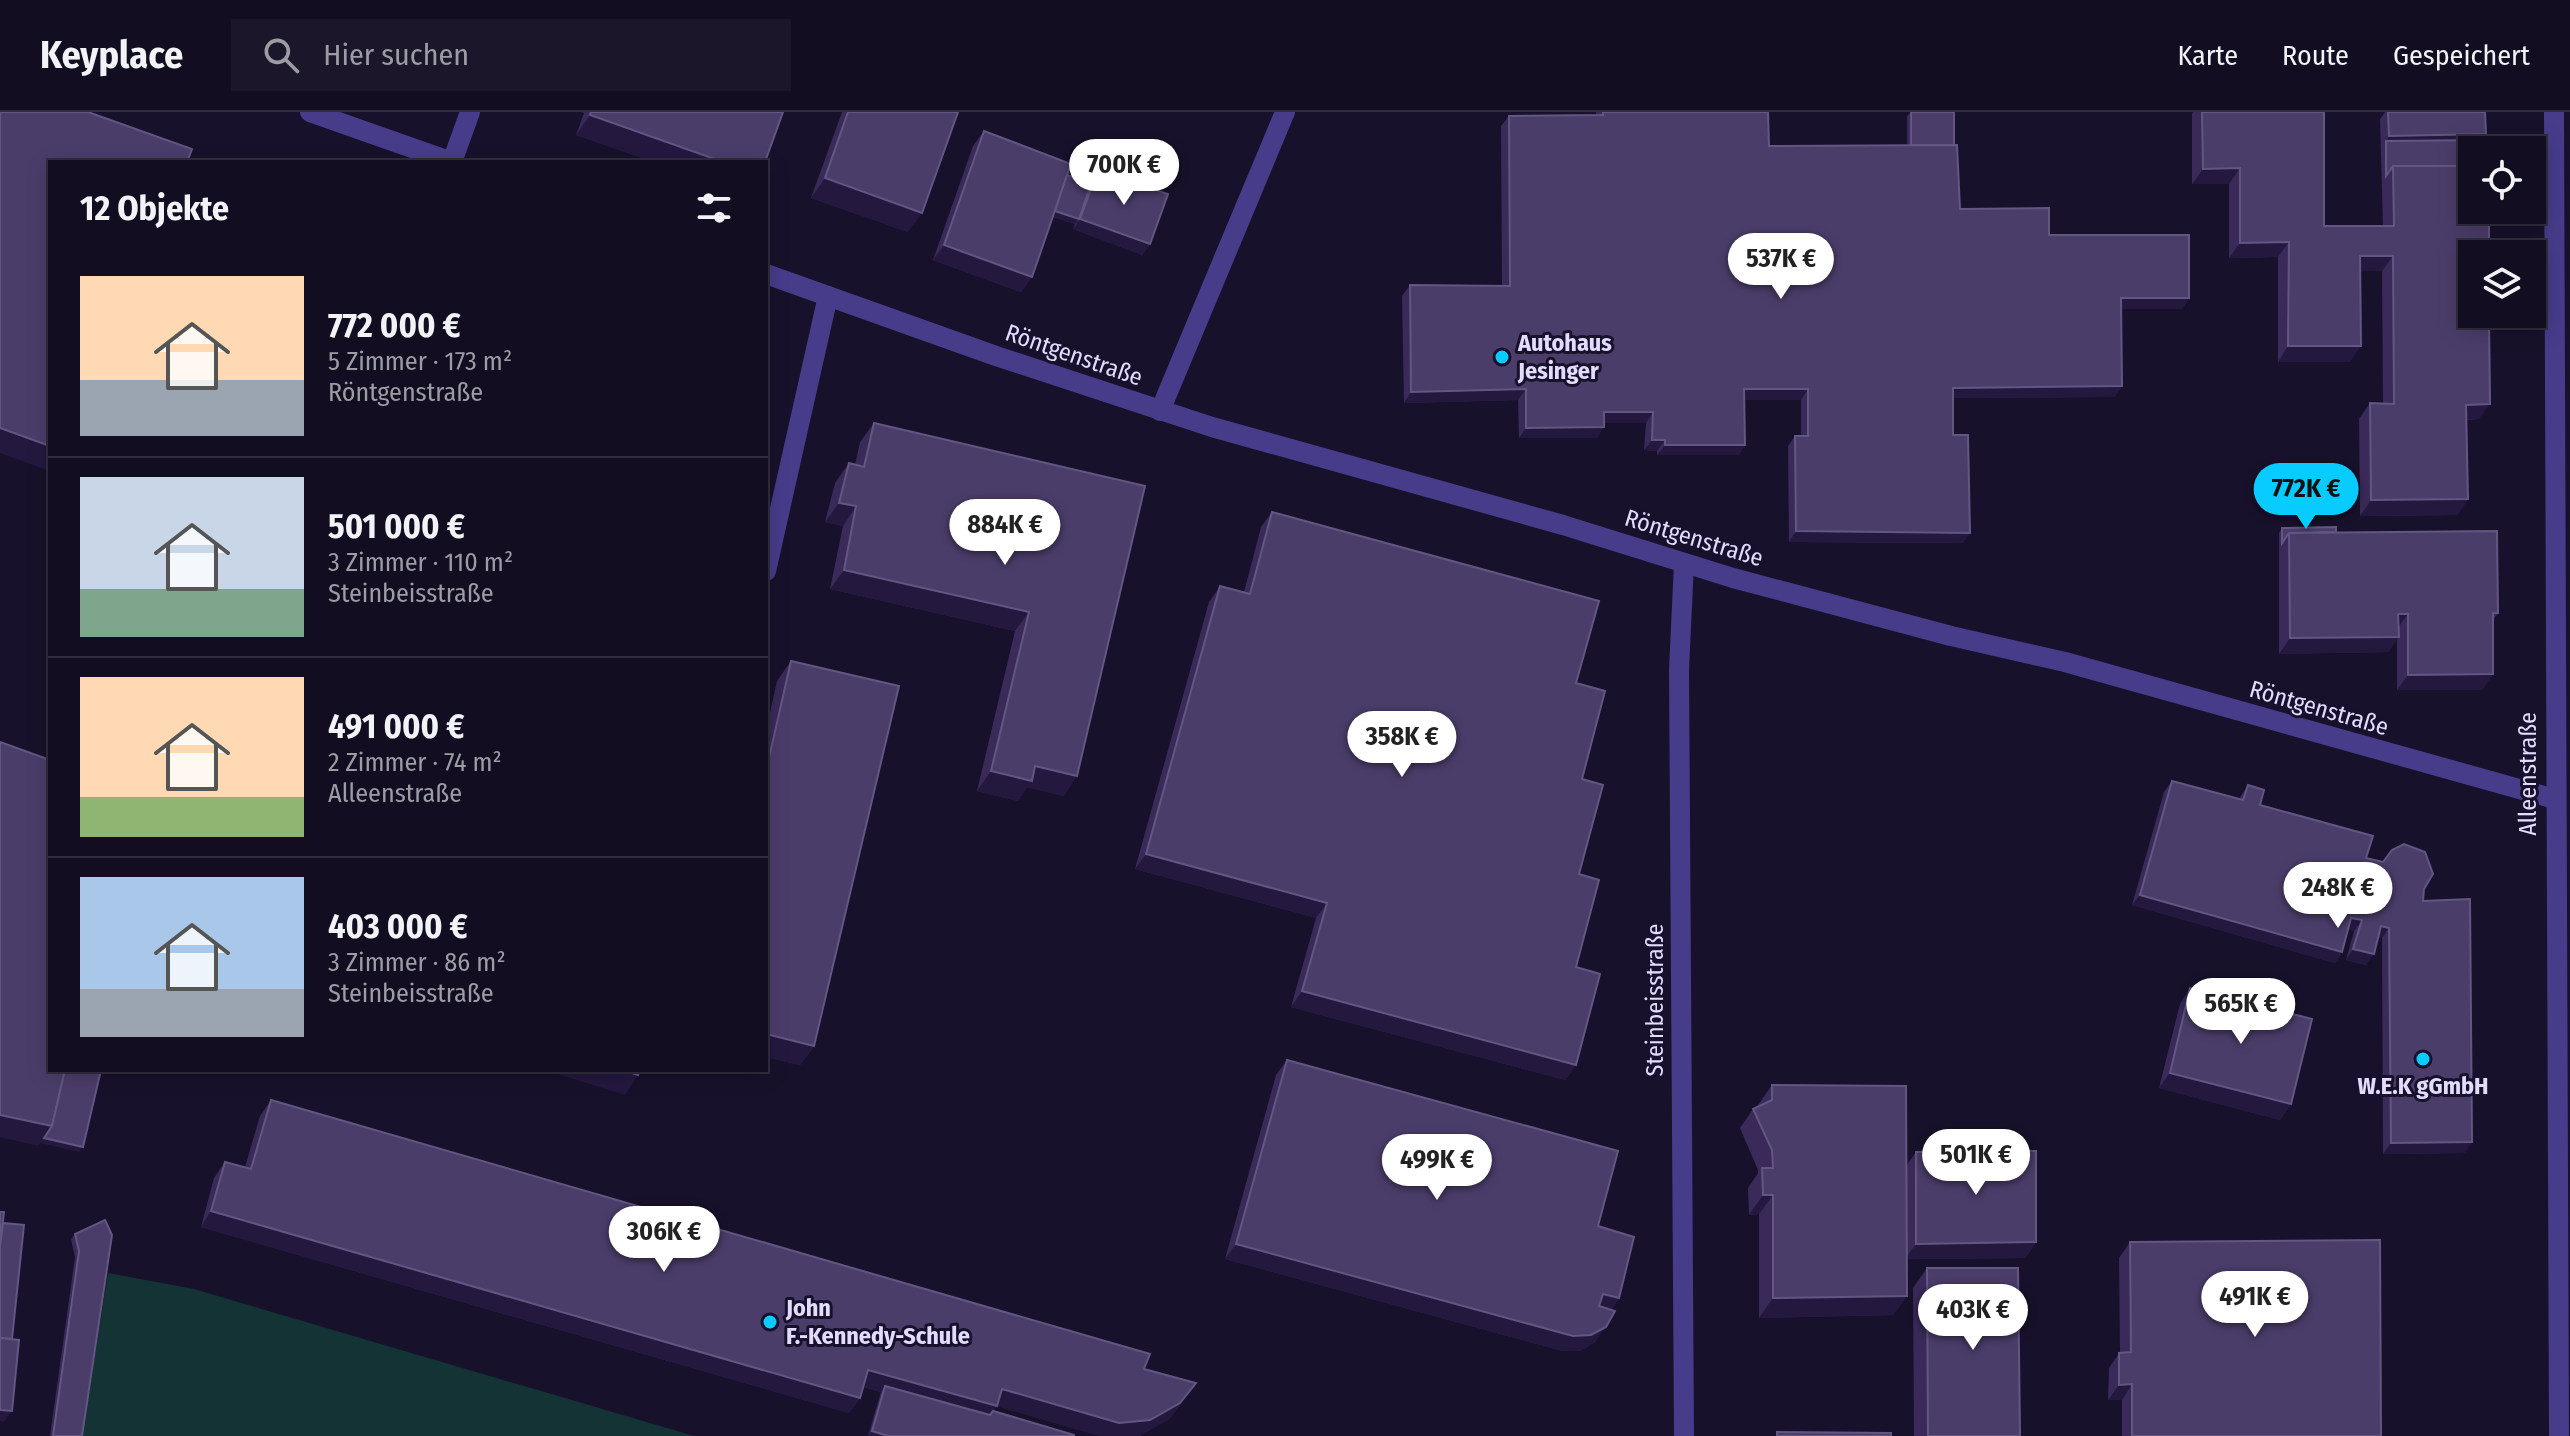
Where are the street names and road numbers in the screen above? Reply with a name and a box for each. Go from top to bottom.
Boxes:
street label: Röntgenstraße [1002,318,1146,392]
street label: Röntgenstraße [1621,504,1767,572]
street label: Röntgenstraße [2246,675,2392,741]
street label: Alleenstraße [2514,712,2542,836]
street label: Steinbeisstraße [1641,924,1669,1076]

